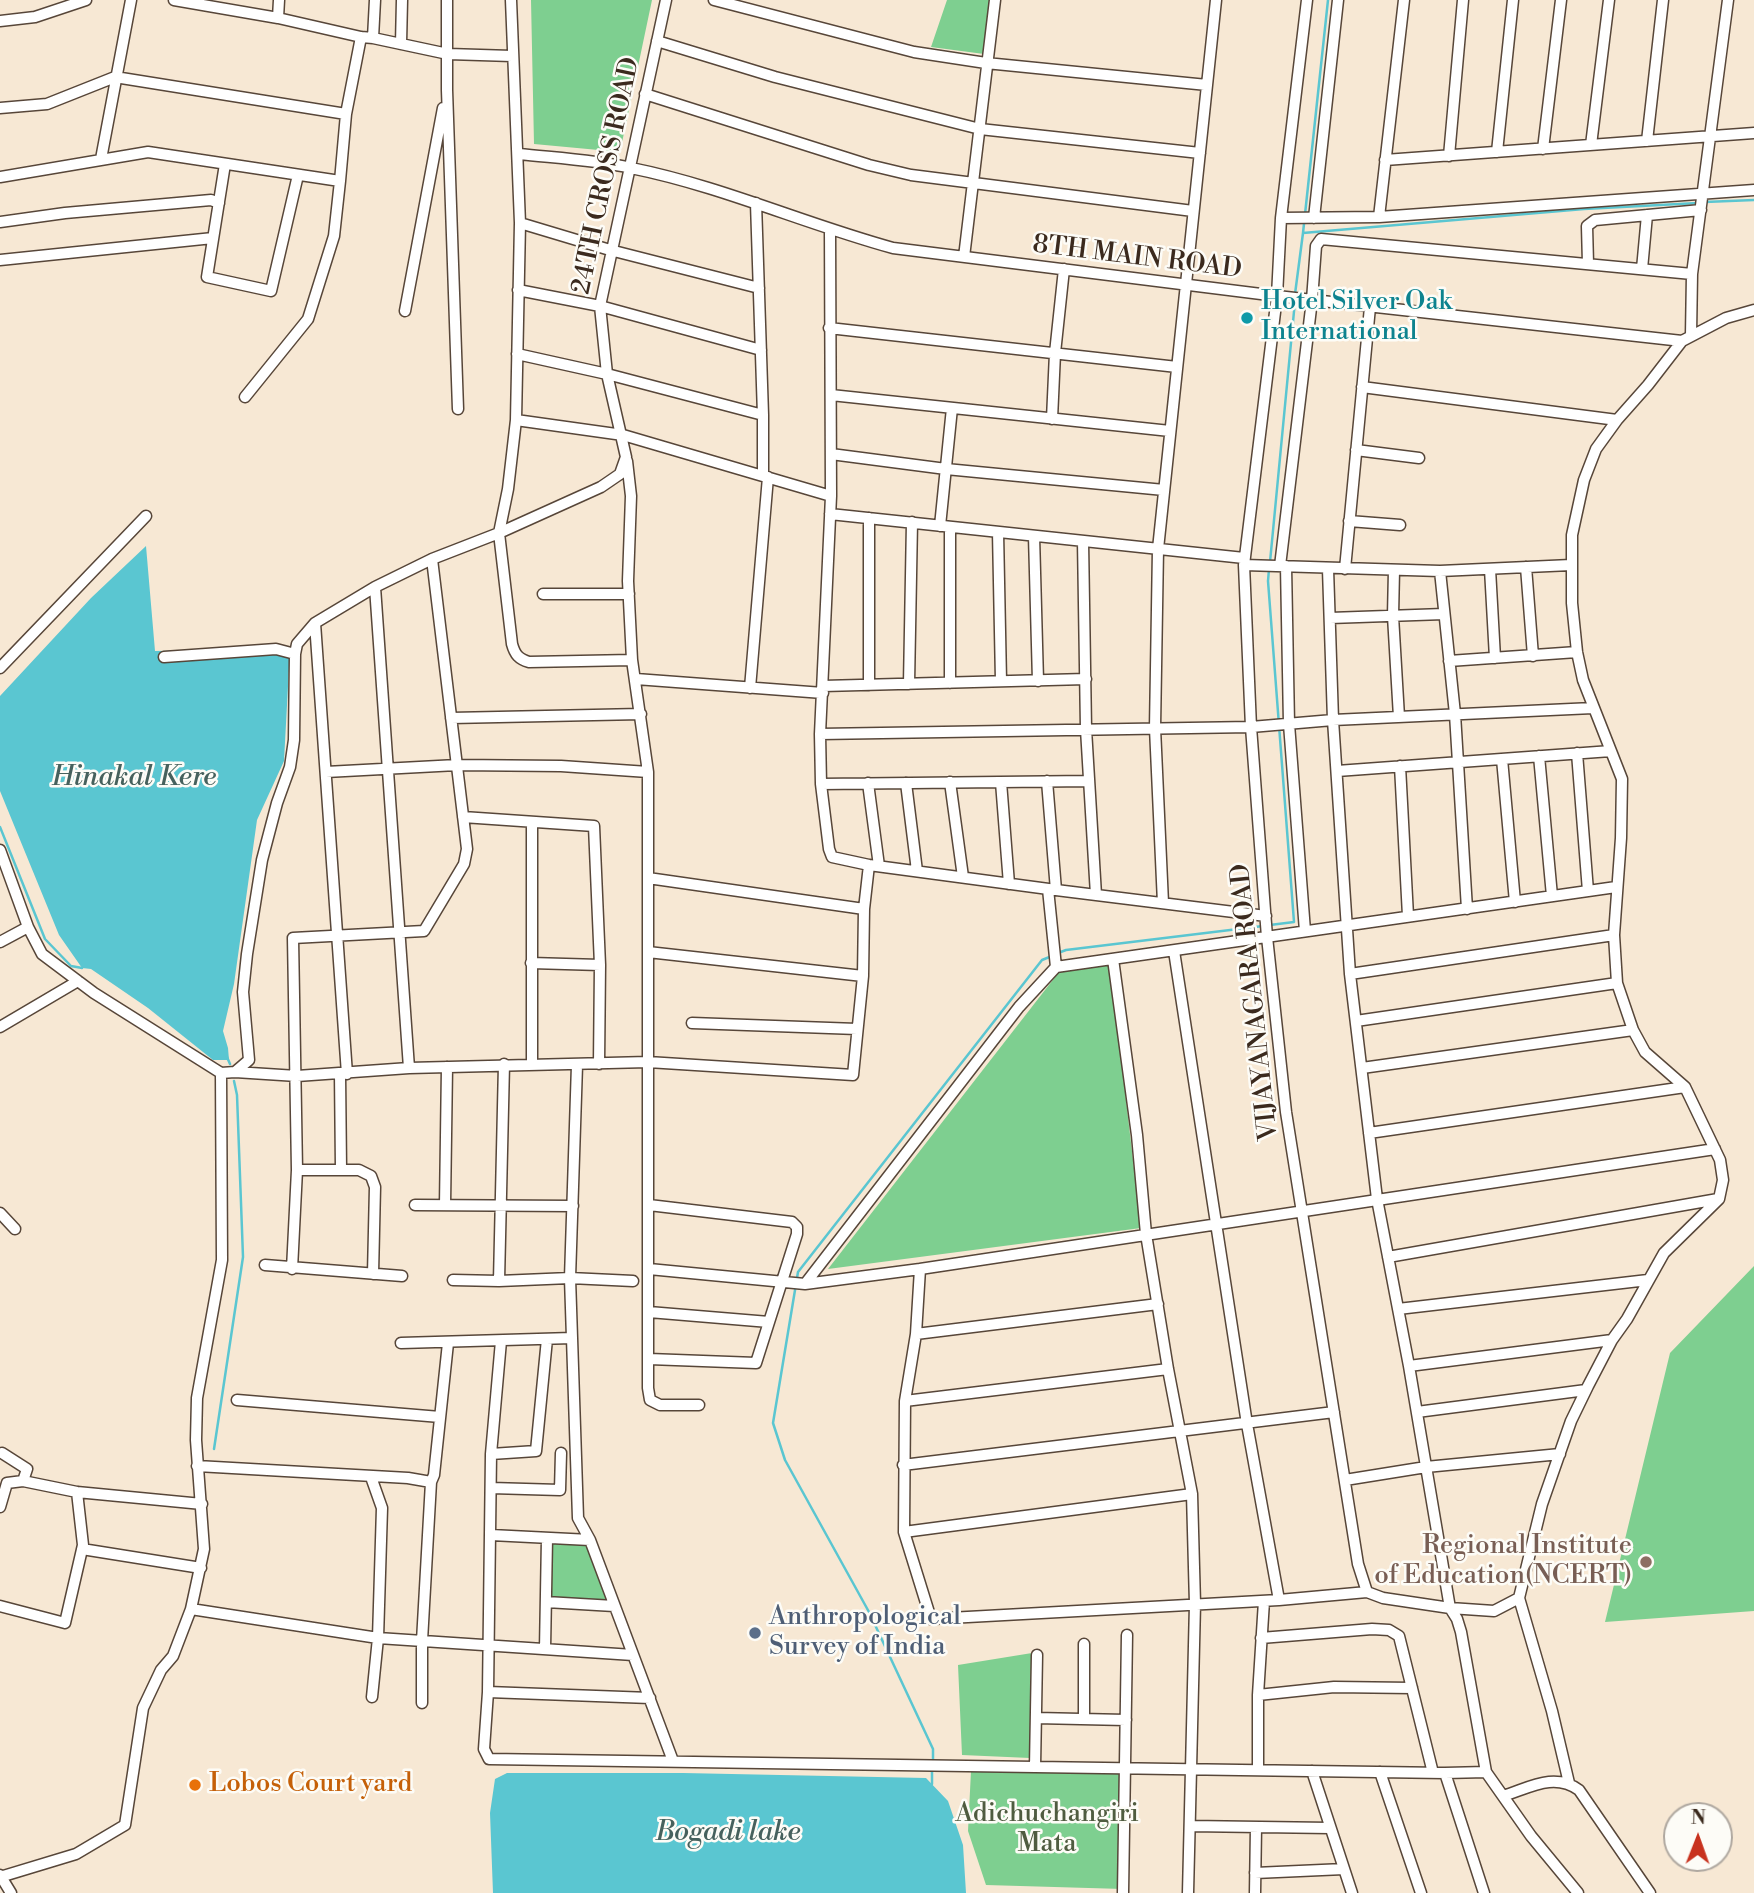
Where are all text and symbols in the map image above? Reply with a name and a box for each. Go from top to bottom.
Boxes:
street label: 24TH CROSS ROAD [567,55,647,297]
street label: 8TH MAIN ROAD [1031,230,1243,286]
place label: Hotel Silver Oak International [1261,287,1452,348]
marker: Hotel Silver Oak International [1239,310,1255,326]
water label: Hinakal Kere [52,761,216,795]
street label: VIJAYANAGARA ROAD [1226,862,1286,1142]
place label: Regional Institute of Education(NCERT) [1374,1531,1632,1592]
marker: Regional Institute of Education(NCERT) [1638,1554,1654,1570]
place label: Anthropological Survey of India [769,1602,961,1664]
marker: Anthropological Survey of India [747,1625,763,1641]
place label: Lobos Court yard [209,1769,412,1801]
marker: Lobos Court yard [187,1777,203,1793]
park label: Adichuchangiri Mata [955,1799,1139,1860]
north arrow [1663,1802,1733,1872]
text: N [1691,1806,1706,1830]
water label: Bogadi lake [655,1816,801,1850]

